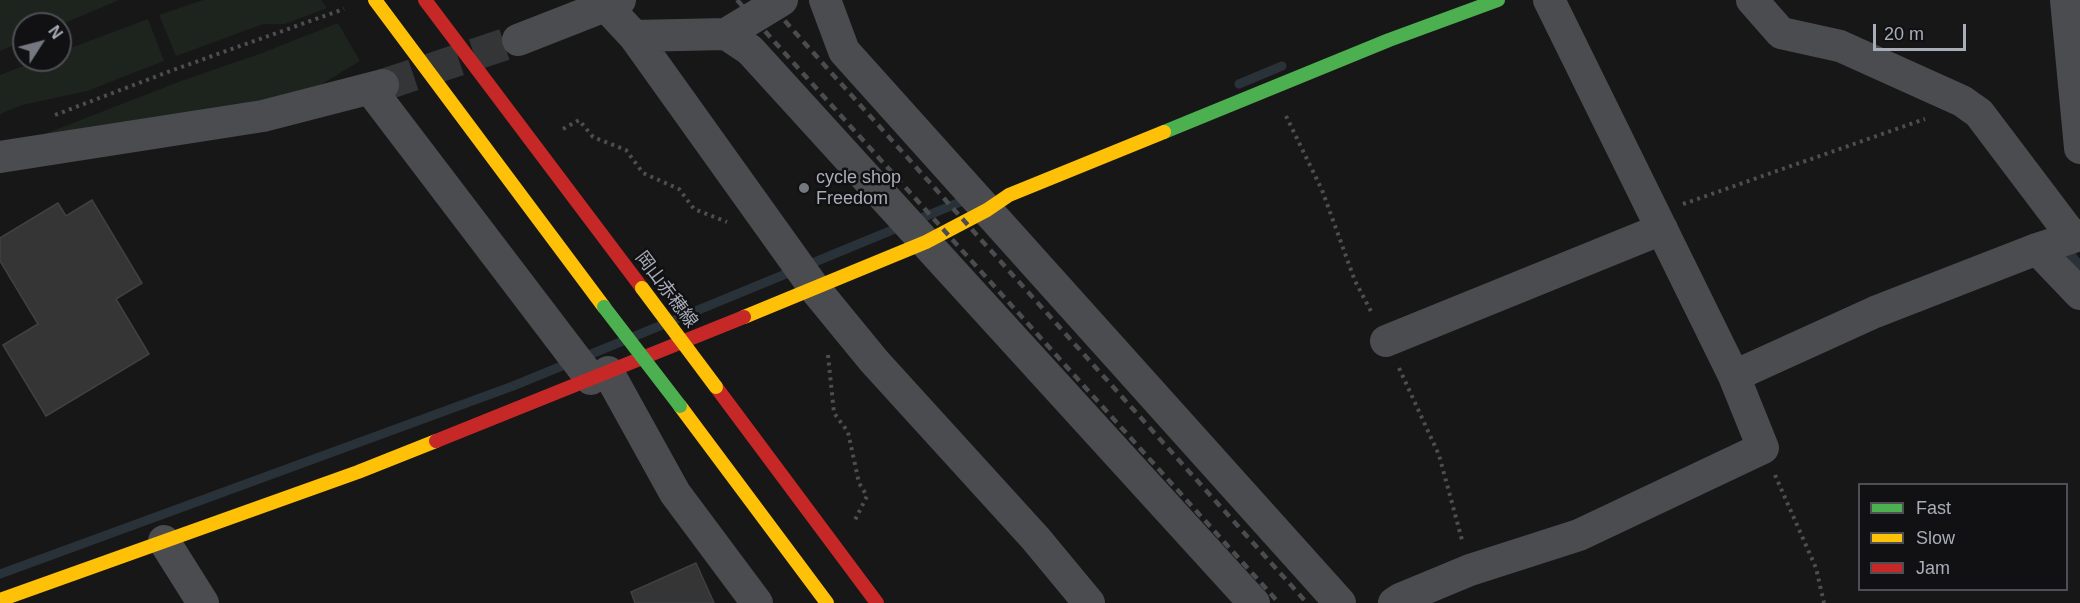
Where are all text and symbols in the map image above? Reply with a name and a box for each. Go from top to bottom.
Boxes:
north arrow [12,12,72,72]
scale bar [1876,12,1969,50]
text: N [45,23,66,42]
text: 20 m [1884,24,1924,44]
place label: cycle shop Freedom [816,167,901,210]
marker: cycle shop Freedom [797,181,811,195]
street label: 岡山赤穂線 [630,248,702,332]
legend [1858,483,2068,591]
text: Fast [1916,498,1951,518]
text: Slow [1916,528,1955,548]
text: Jam [1916,558,1950,578]

